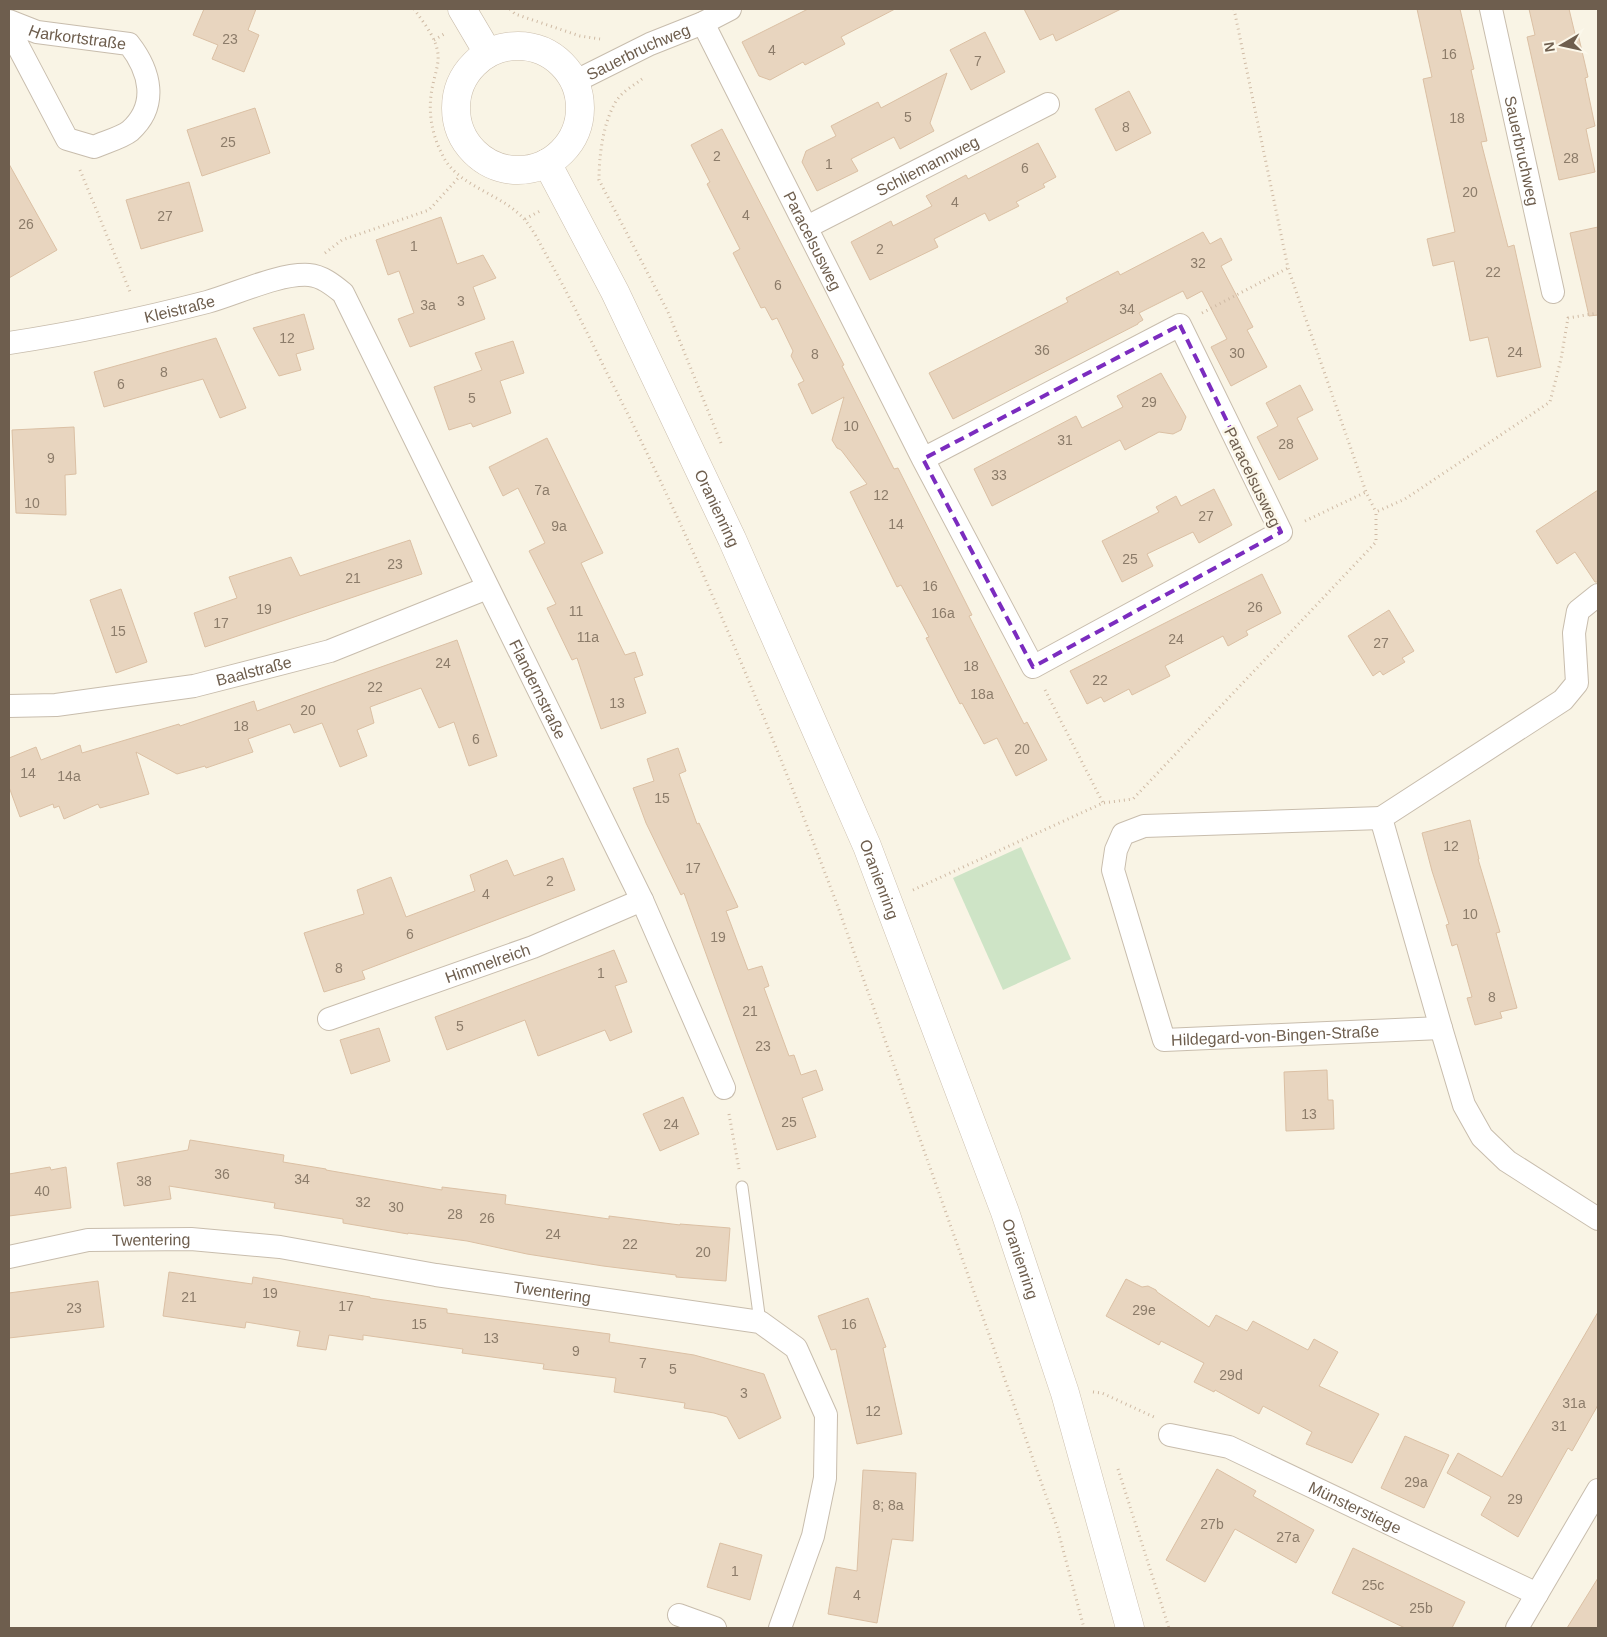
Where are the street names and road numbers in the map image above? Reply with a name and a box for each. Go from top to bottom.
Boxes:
street label: Sauerbruchweg [584,21,692,83]
street label: Harkortstraße [26,22,127,53]
street label: Sauerbruchweg [1501,94,1542,207]
street label: Schliemannweg [873,133,982,199]
street label: Paracelsusweg [780,189,845,293]
street label: Kleistraße [143,292,217,326]
street label: Paracelsusweg [1221,425,1284,530]
street label: Oranienring [691,467,742,550]
street label: Flandernstraße [506,637,569,742]
street label: Baalstraße [214,653,294,689]
street label: Oranienring [856,837,902,922]
street label: Himmelreich [443,941,532,986]
street label: Hildegard-von-Bingen-Straße [1171,1023,1380,1049]
street label: Oranienring [999,1217,1041,1301]
street label: Twentering [112,1231,190,1249]
street label: Twentering [512,1278,592,1306]
street label: Münsterstiege [1306,1478,1404,1537]

